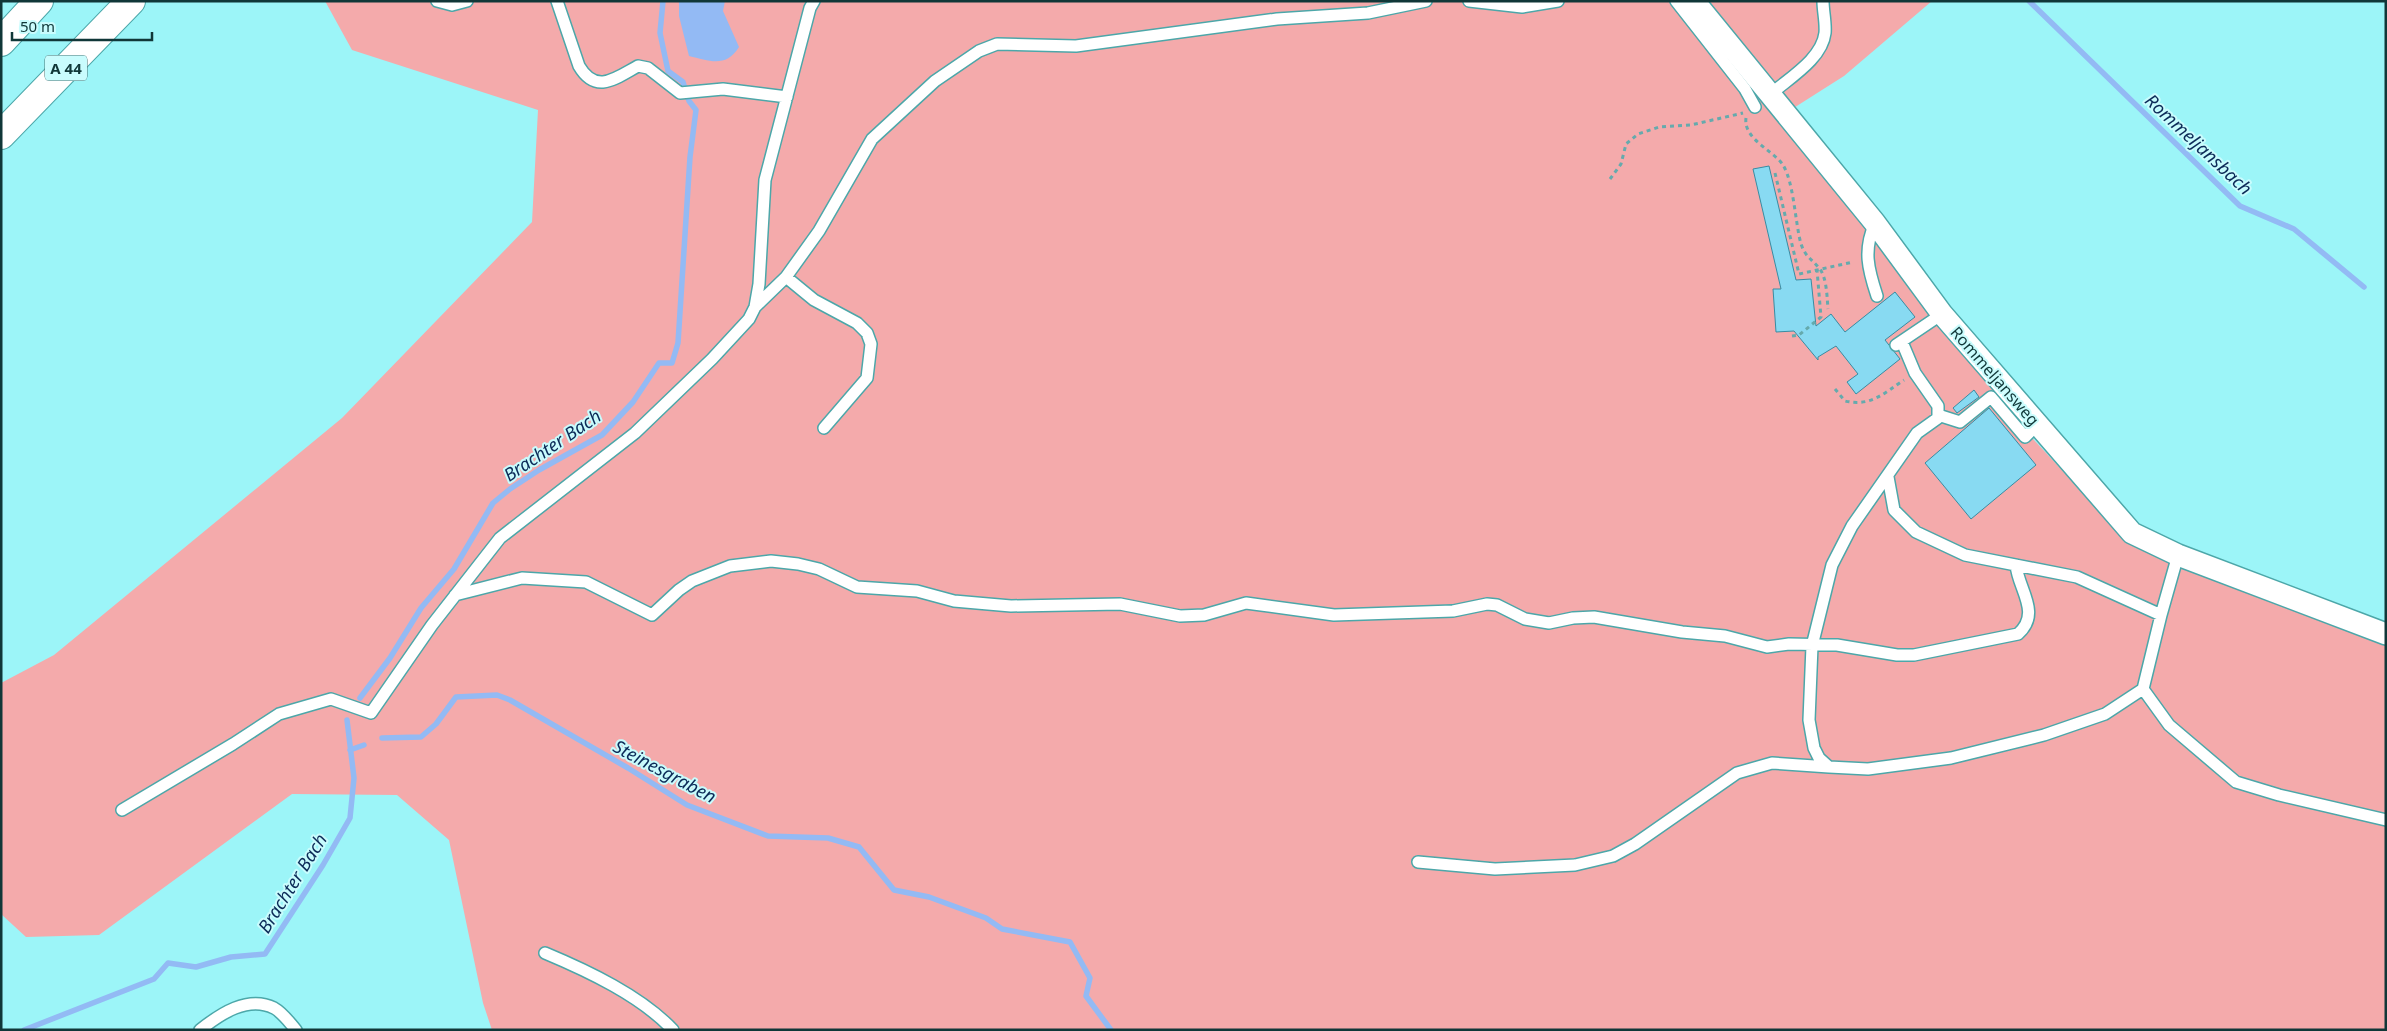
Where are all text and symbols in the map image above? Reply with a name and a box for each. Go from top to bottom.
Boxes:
scale bar [12,10,152,42]
text: 50 m [20,16,55,36]
road number: A 44 [45,56,87,80]
water label: Rommeljansbach [2140,88,2258,200]
street label: Rommeljansweg [1946,322,2044,430]
water label: Brachter Bach [499,404,605,486]
water label: Steinesgraben [609,734,721,808]
water label: Brachter Bach [252,829,332,937]

